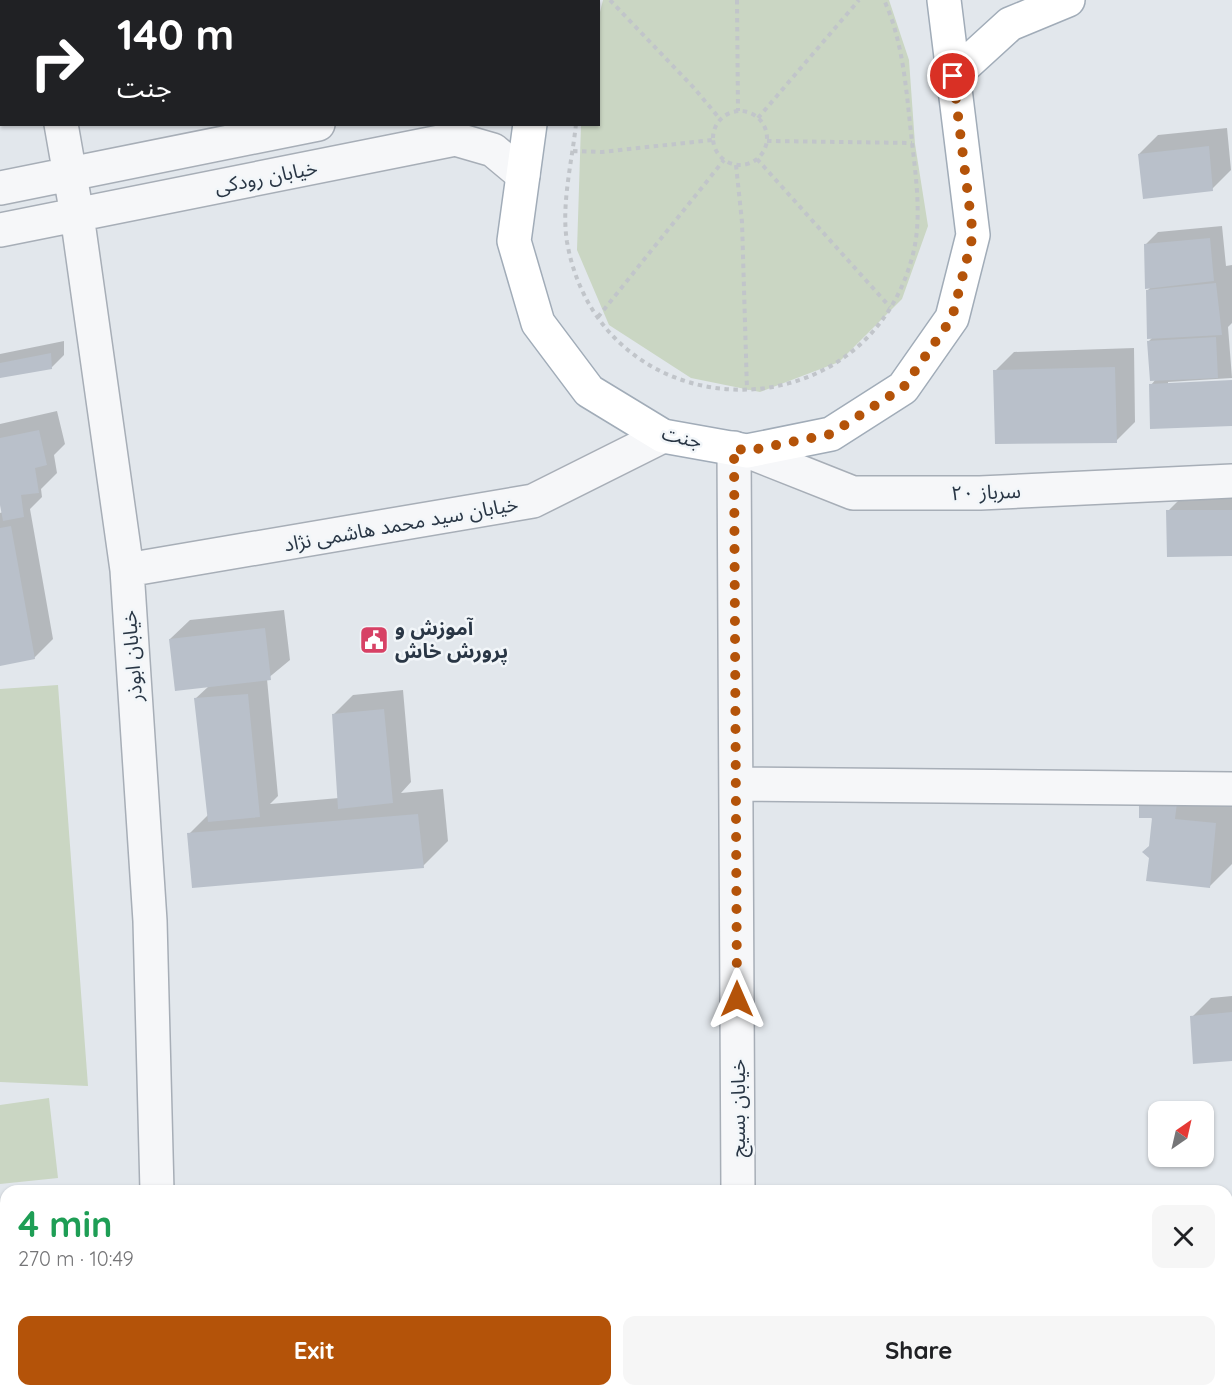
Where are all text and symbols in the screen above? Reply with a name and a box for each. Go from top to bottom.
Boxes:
text: 140 m [117,8,234,61]
icon: right [18,24,96,102]
pin [927,50,978,101]
icon: arrive [936,59,969,92]
text: جنت [117,70,172,104]
street label: خیابان رودکی [212,154,319,199]
street label: جنت [659,419,705,454]
street label: سرباز ۲۰ [951,478,1021,505]
street label: خیابان سید محمد هاشمی نژاد [282,491,520,556]
street label: خیابان ابوذر [116,609,147,704]
place label: آموزش و پرورش خاش [395,615,508,665]
public building icon: آموزش و پرورش خاش [358,624,390,656]
position arrow [705,967,769,1031]
street label: خیابان بسیج [725,1059,753,1157]
north arrow [1148,1101,1214,1167]
map controls [1148,1101,1214,1167]
text: 4 min [18,1201,112,1246]
button: close [1152,1205,1215,1268]
text: 270 m · 10:49 [18,1246,134,1271]
button: Exit [18,1316,611,1385]
button: Share [623,1316,1215,1385]

